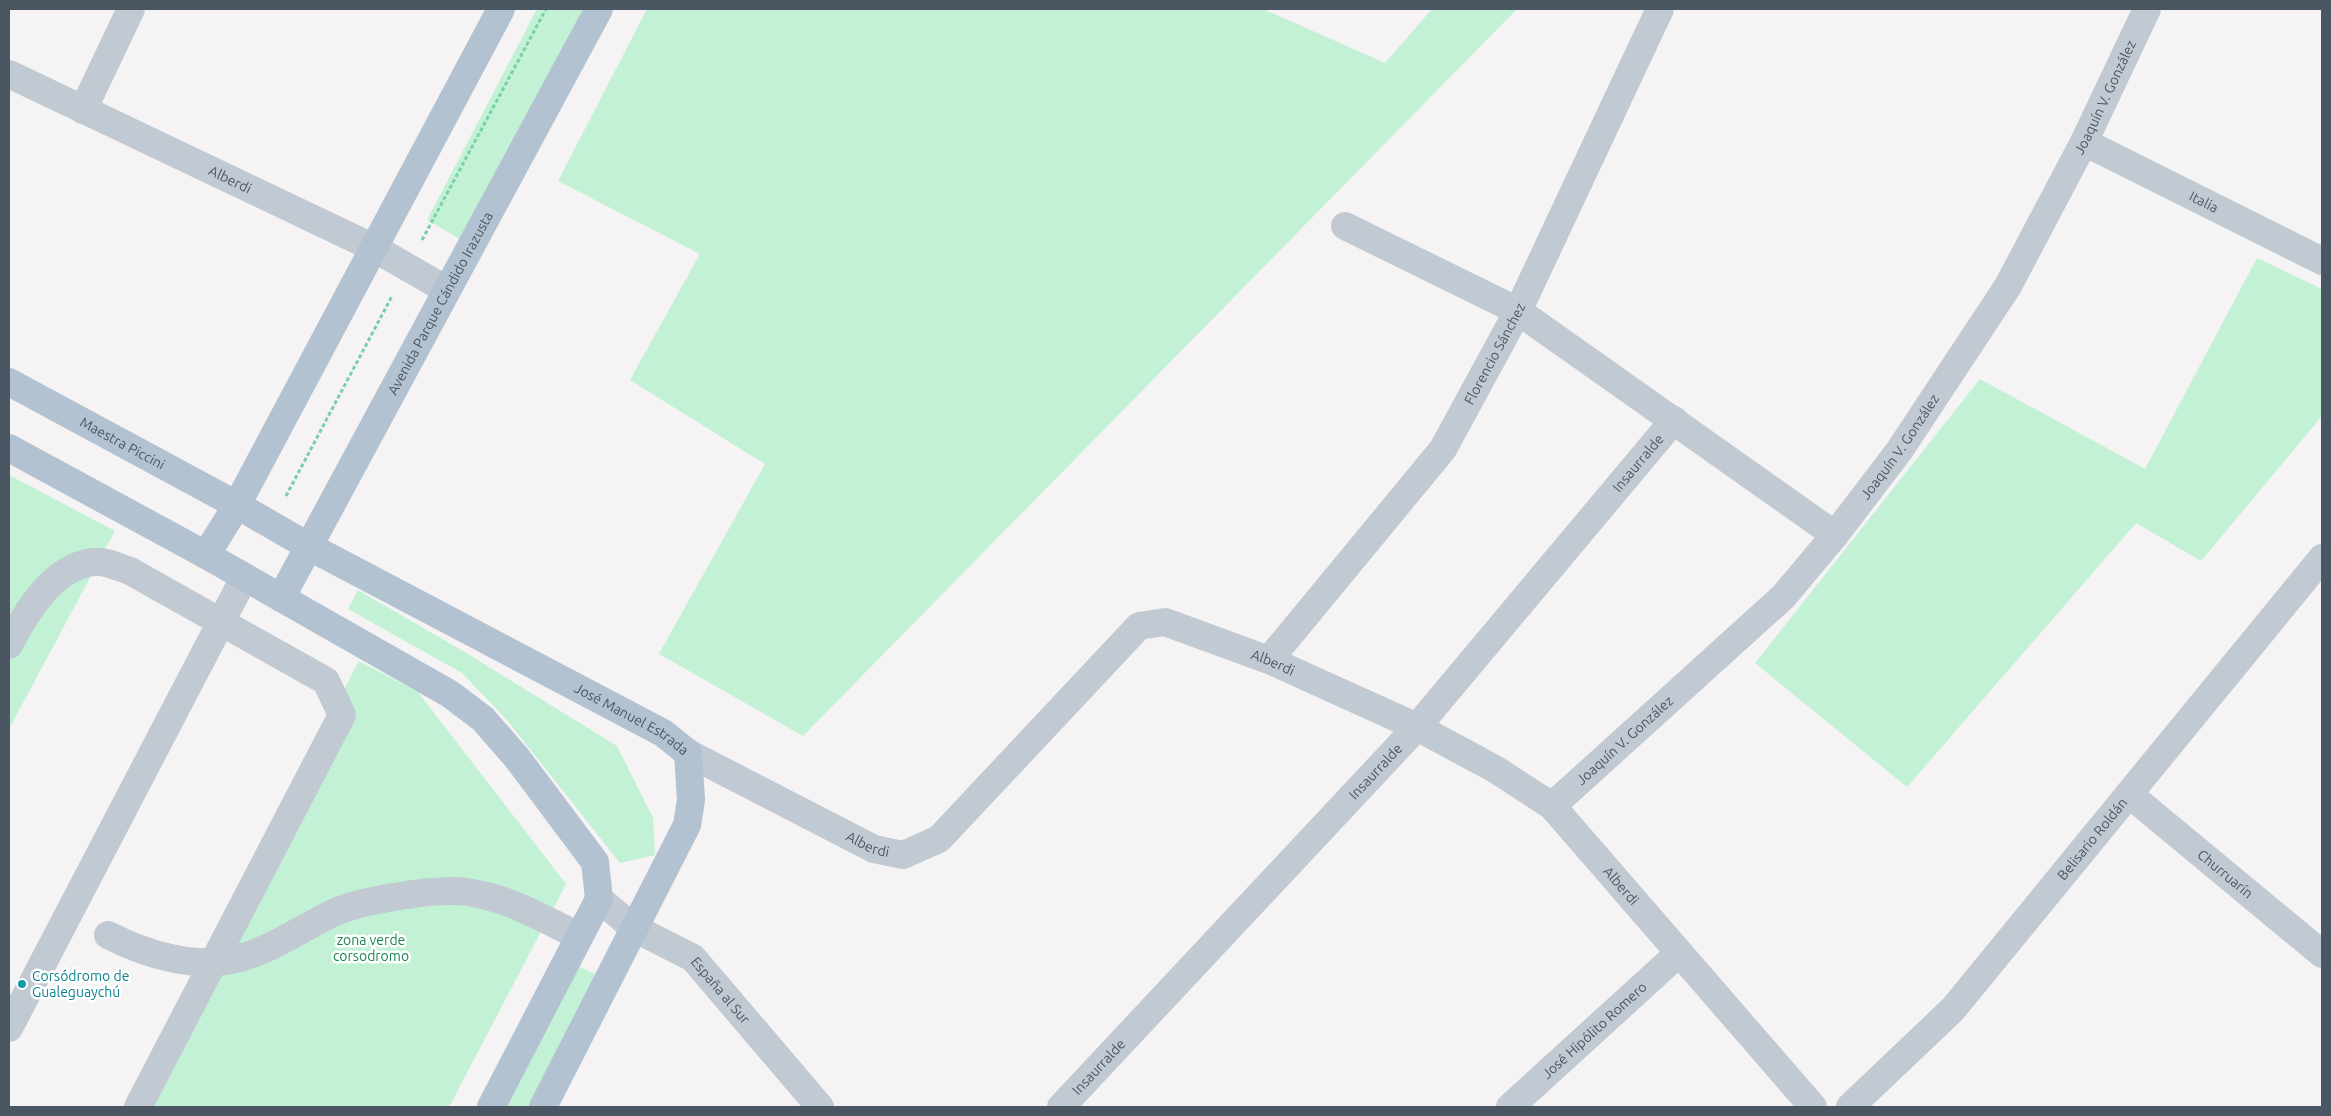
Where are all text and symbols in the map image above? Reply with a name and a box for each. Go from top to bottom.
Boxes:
street label: Joaquín V. González [2071,38,2139,157]
street label: Alberdi [206,162,254,196]
street label: Italia [2187,188,2221,216]
street label: Avenida Parque Cándido Irazusta [384,209,496,398]
street label: Florencio Sánchez [1461,300,1529,407]
street label: Joaquín V. González [1857,391,1942,502]
street label: Maestra Piccini [77,414,168,473]
street label: Insaurralde [1609,431,1667,495]
street label: Alberdi [1249,646,1297,679]
street label: José Manuel Estrada [572,680,692,758]
street label: Joaquín V. González [1573,692,1676,788]
street label: Insaurralde [1346,740,1405,802]
street label: Belisario Roldán [2054,795,2130,883]
street label: Alberdi [844,828,891,860]
street label: Churruarín [2194,846,2256,901]
street label: Alberdi [1600,863,1642,908]
park label: zona verde corsodromo [333,932,409,964]
street label: España al Sur [688,954,754,1027]
place label: Corsódromo de Gualeguaychú [32,968,129,1000]
marker: Corsódromo de Gualeguaychú [16,978,28,990]
street label: José Hipólito Romero [1539,979,1650,1082]
street label: Insaurralde [1069,1036,1128,1098]

